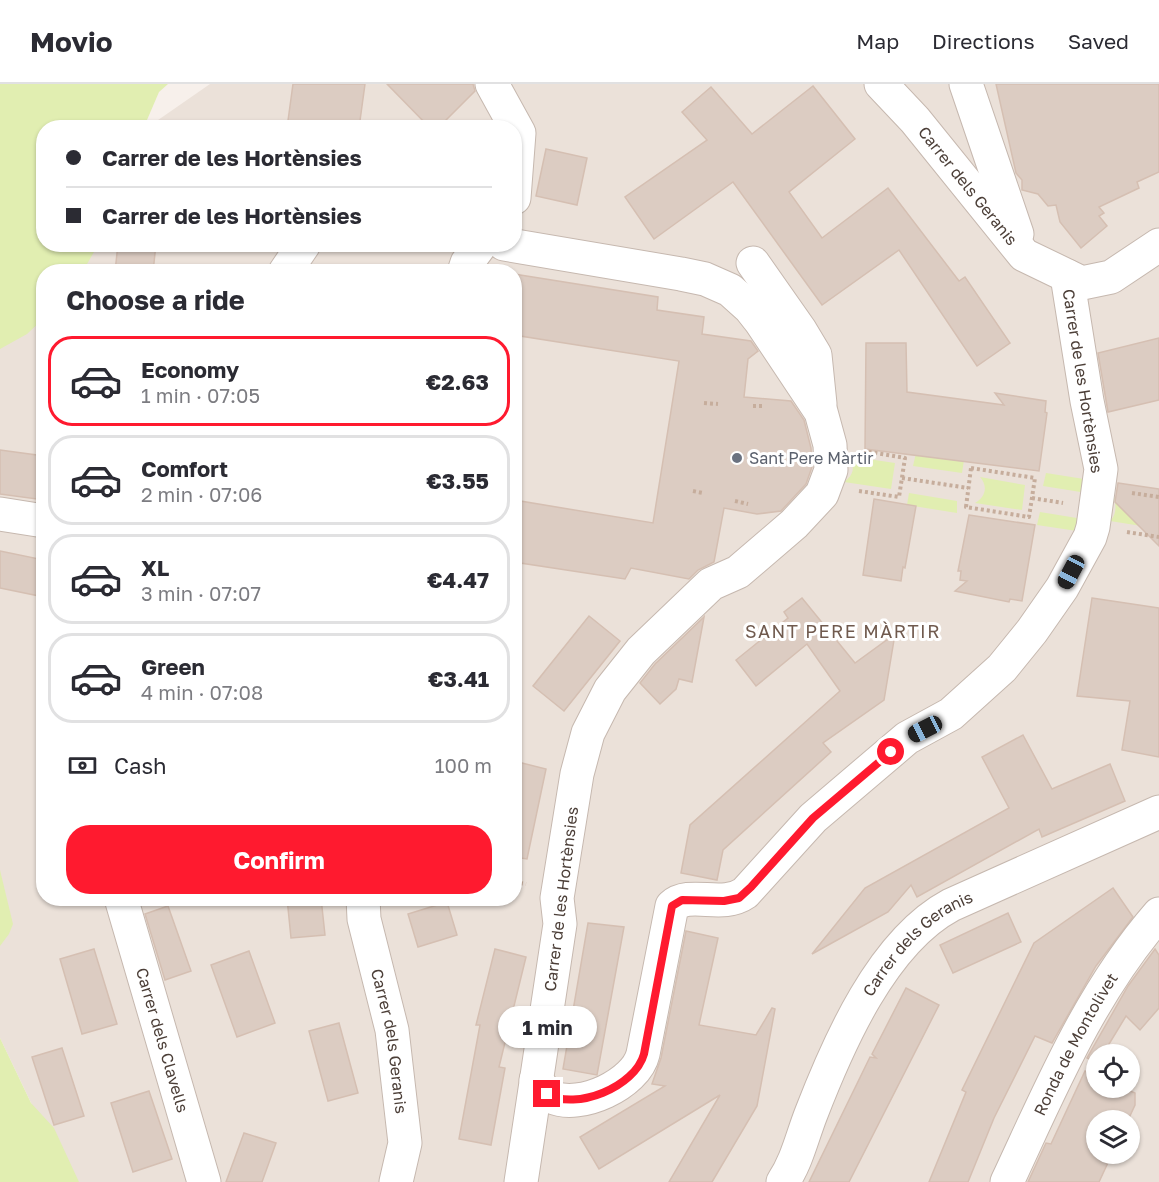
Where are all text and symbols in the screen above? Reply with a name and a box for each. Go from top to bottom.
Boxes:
text: Movio [30,25,112,58]
text: Map [856,28,899,54]
text: Directions [932,28,1035,54]
text: Saved [1068,28,1129,54]
street label: Carrer dels Geranis [914,122,1022,249]
text: Carrer de les Hortènsies [102,144,362,171]
text: Carrer de les Hortènsies [102,202,362,229]
text: Choose a ride [66,284,245,316]
street label: Carrer de les Hortènsies [1059,288,1107,474]
icon: car [69,354,123,408]
text: Economy [141,356,239,383]
text: €2.63 [426,368,489,395]
text: 1 min · 07:05 [141,383,260,407]
place label: Sant Pere Màrtir [749,448,874,468]
marker: Sant Pere Màrtir [730,451,744,465]
icon: car [69,453,123,507]
text: Comfort [141,455,228,482]
text: €3.55 [426,467,489,494]
text: 2 min · 07:06 [141,482,262,506]
icon: car [69,552,123,606]
car [1055,552,1087,592]
text: XL [141,554,169,581]
text: €4.47 [427,566,489,593]
text: 3 min · 07:07 [141,581,261,605]
district label: SANT PERE MÀRTIR [745,620,941,642]
icon: car [69,651,123,705]
text: Green [141,653,205,680]
text: €3.41 [428,665,489,692]
text: 4 min · 07:08 [141,680,263,704]
car [905,713,945,745]
route start [877,738,904,765]
icon: cash [66,749,99,782]
text: Cash [114,752,167,779]
text: 100 m [435,753,492,777]
street label: Carrer de les Hortènsies [540,805,582,993]
button: Confirm [66,825,492,894]
street label: Carrer dels Geranis [858,887,976,1000]
street label: Carrer dels Clavells [132,965,193,1115]
street label: Carrer dels Geranis [367,967,412,1115]
street label: Ronda de Montolivet [1029,969,1122,1119]
callout: 1 min [498,1007,596,1049]
text: 1 min [522,1015,573,1039]
map controls [1086,1044,1140,1164]
button: locate [1086,1044,1140,1098]
route end [533,1080,560,1107]
button: layers [1086,1110,1140,1164]

